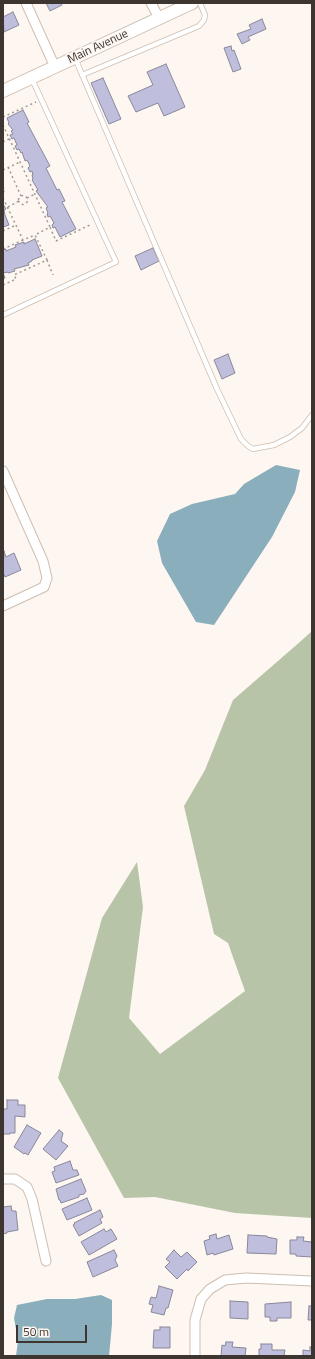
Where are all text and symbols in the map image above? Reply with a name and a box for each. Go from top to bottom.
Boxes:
street label: Main Avenue [65,27,131,67]
scale bar [18,1317,89,1343]
text: 50 m [23,1322,49,1341]

